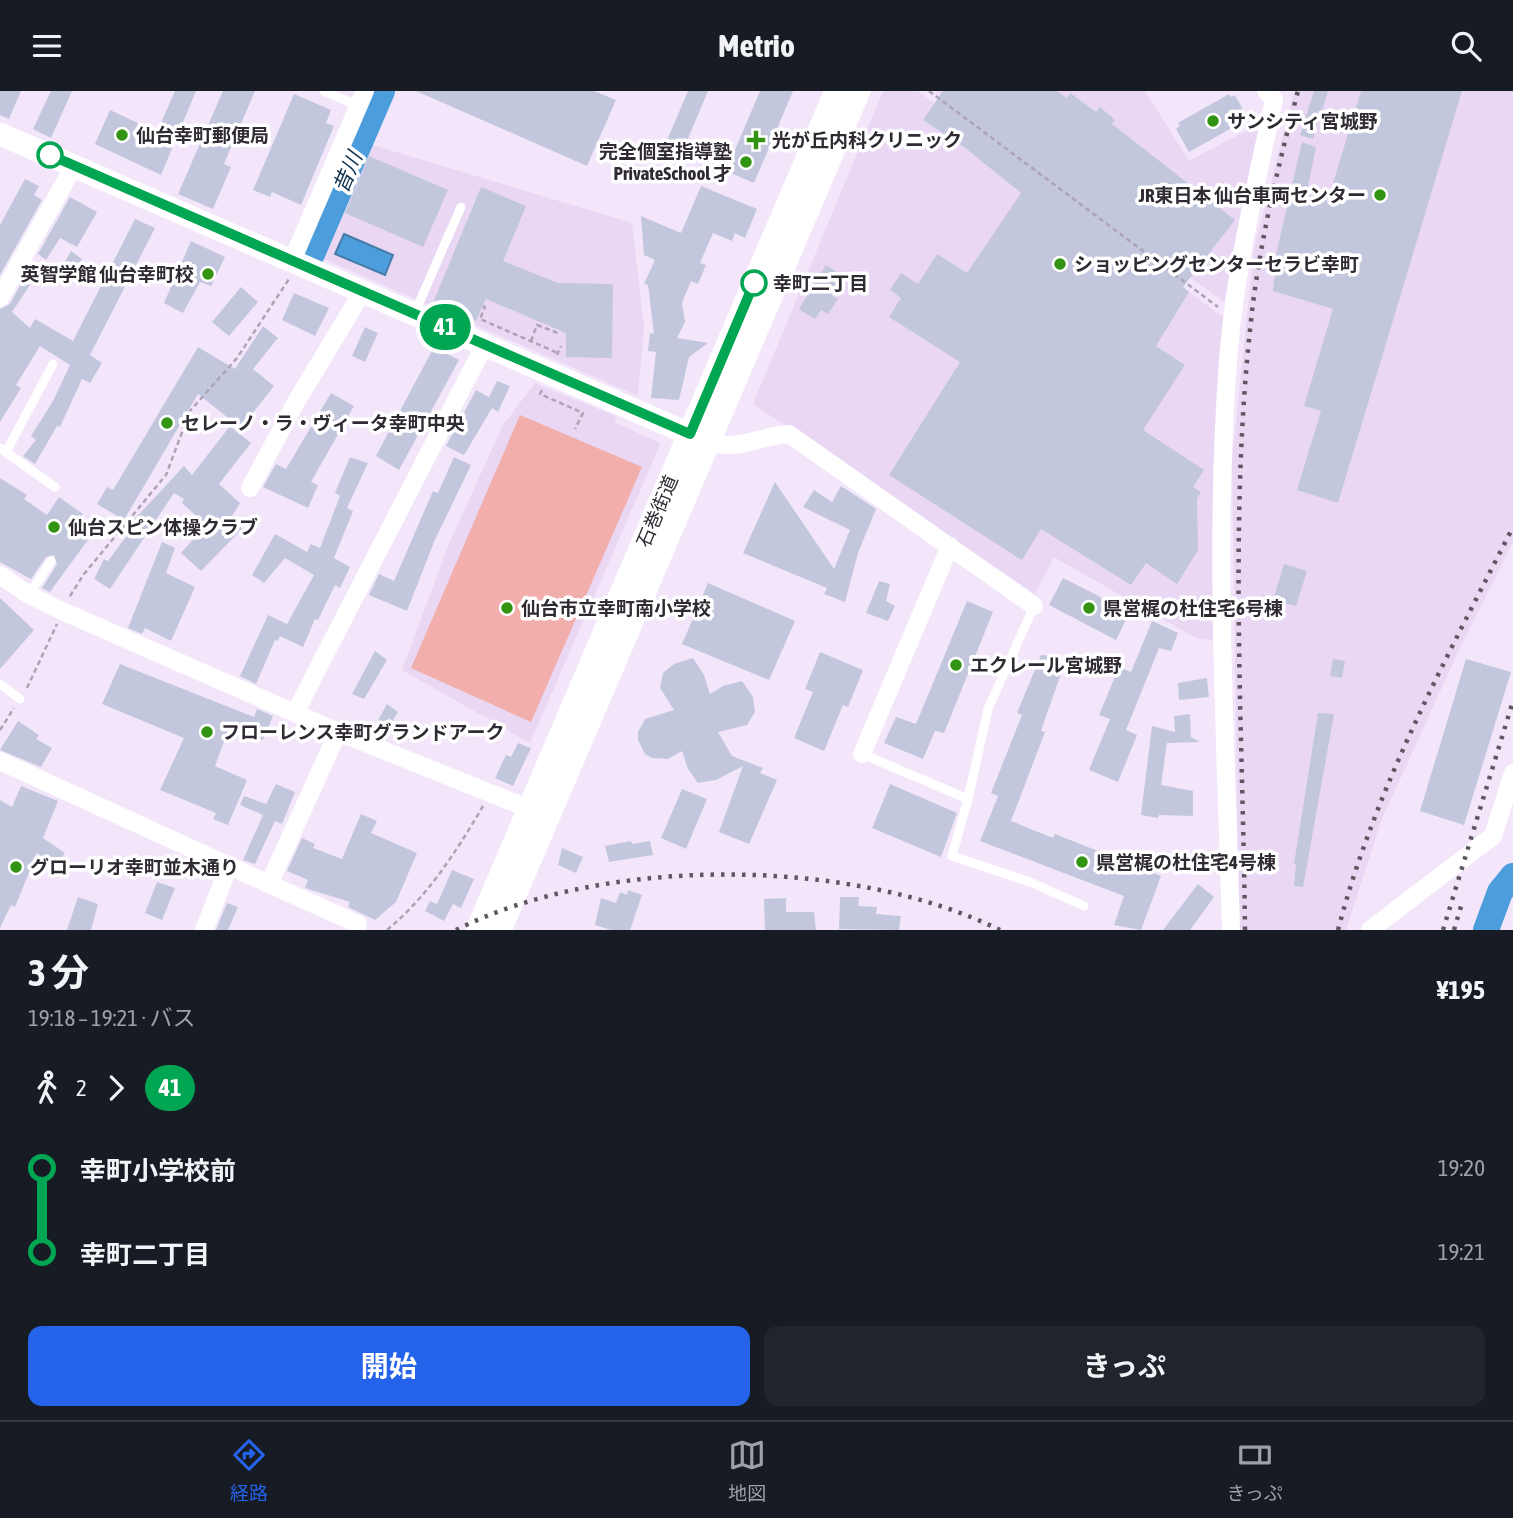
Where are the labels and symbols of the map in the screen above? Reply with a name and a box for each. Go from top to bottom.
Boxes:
place label: サンシティ宮城野 [1227,110,1378,132]
marker: サンシティ宮城野 [1205,113,1221,129]
place label: 仙台幸町郵便局 [136,124,269,146]
marker: 仙台幸町郵便局 [114,127,130,143]
place label: 光が丘内科クリニック [772,129,962,151]
marker: 光が丘内科クリニック [746,130,766,150]
place label: 完全個室指導塾 PrivateSchool 才 [599,140,732,184]
unlabelled marker [37,142,63,168]
water label: 昔川 [328,146,367,196]
marker: 完全個室指導塾 PrivateSchool 才 [738,154,754,170]
place label: JR東日本 仙台車両センター [1138,184,1366,206]
marker: JR東日本 仙台車両センター [1372,187,1388,203]
place label: ショッピングセンターセラビ幸町 [1074,253,1359,275]
marker: ショッピングセンターセラビ幸町 [1052,256,1068,272]
place label: 英智学館 仙台幸町校 [20,263,194,285]
marker: 英智学館 仙台幸町校 [200,266,216,282]
marker: 幸町二丁目 [741,270,767,296]
place label: 幸町二丁目 [773,272,868,294]
line badge: 41 [414,304,476,350]
place label: セレーノ・ラ・ヴィータ幸町中央 [181,412,465,434]
marker: セレーノ・ラ・ヴィータ幸町中央 [159,415,175,431]
street label: 石巻街道 [632,472,682,550]
place label: 仙台スピン体操クラブ [68,516,258,538]
marker: 仙台スピン体操クラブ [46,519,62,535]
place label: 仙台市立幸町南小学校 [521,597,711,619]
place label: 県営梶の杜住宅6号棟 [1103,597,1283,619]
marker: 仙台市立幸町南小学校 [499,600,515,616]
marker: 県営梶の杜住宅6号棟 [1081,600,1097,616]
place label: エクレール宮城野 [970,654,1122,676]
marker: エクレール宮城野 [948,657,964,673]
place label: フローレンス幸町グランドアーク [221,721,504,743]
marker: フローレンス幸町グランドアーク [199,724,215,740]
place label: 県営梶の杜住宅4号棟 [1096,851,1276,873]
marker: 県営梶の杜住宅4号棟 [1074,854,1090,870]
place label: グローリオ幸町並木通り [30,856,239,878]
marker: グローリオ幸町並木通り [8,859,24,875]

